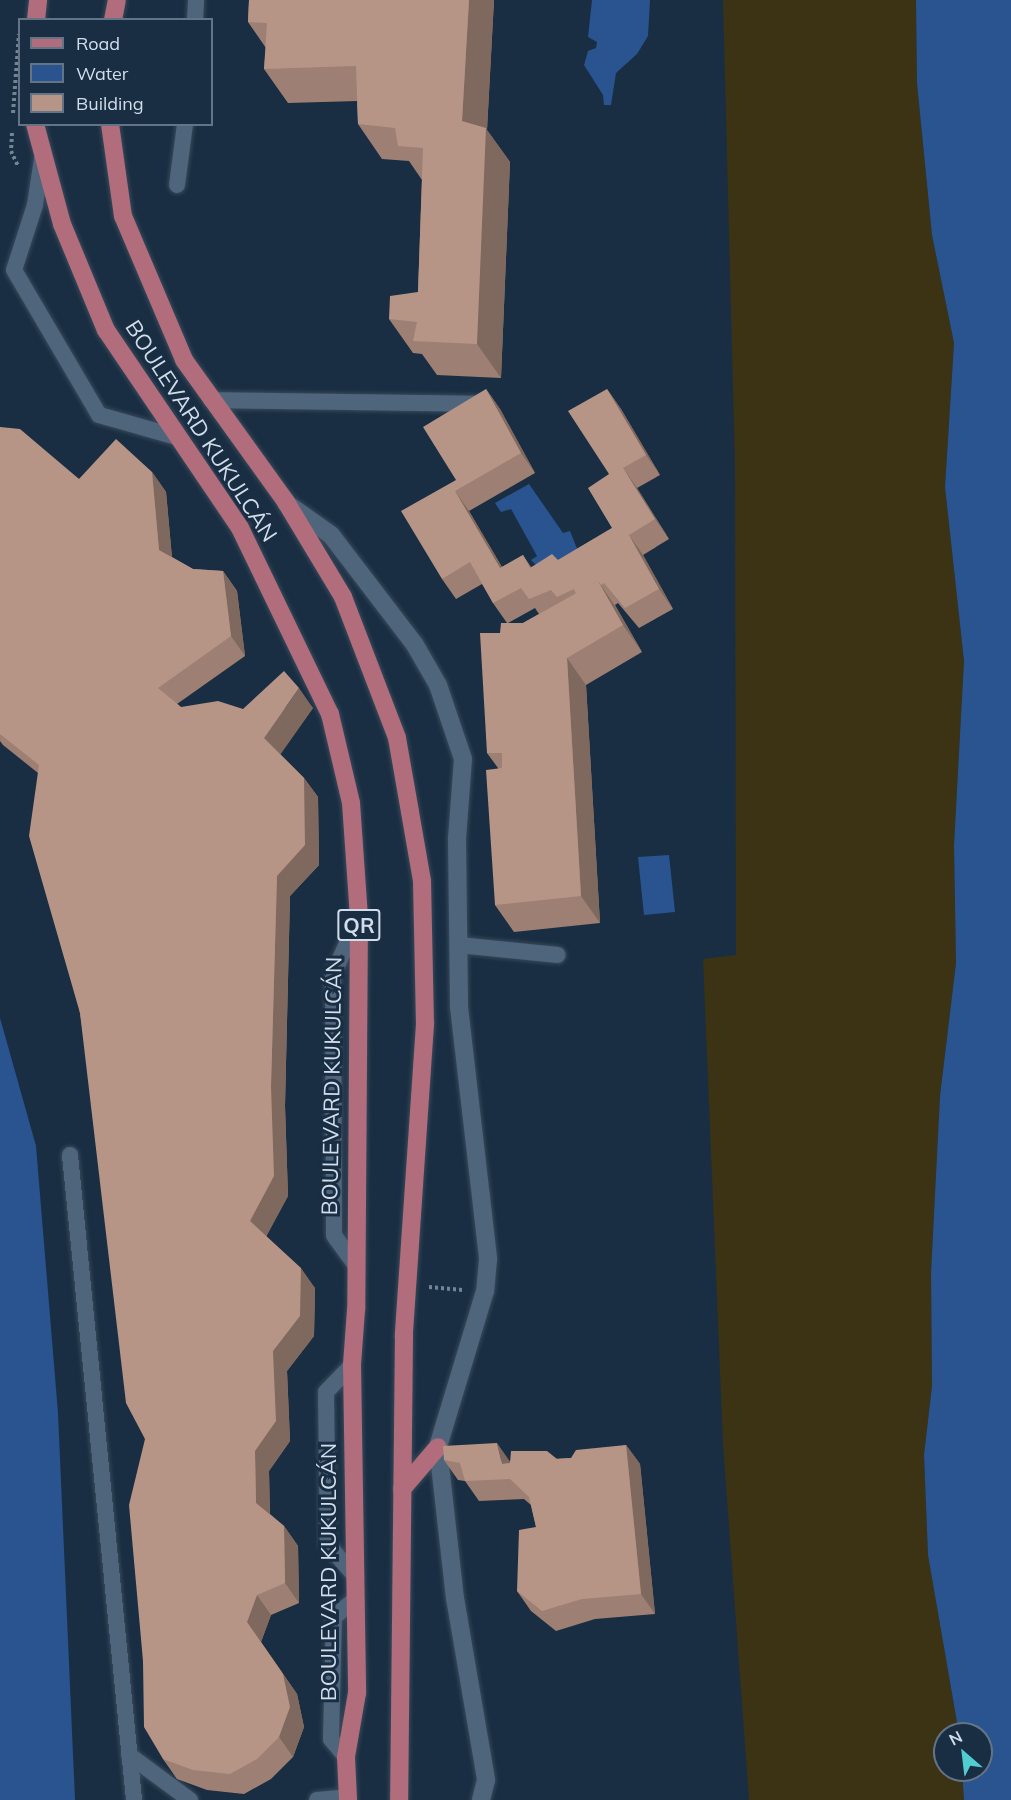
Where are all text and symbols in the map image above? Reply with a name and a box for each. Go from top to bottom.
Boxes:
legend [18,18,213,126]
text: Road [76,32,120,55]
text: Water [76,62,128,85]
text: Building [76,92,144,115]
street label: BOULEVARD KUKULCÁN [120,315,282,547]
road number: QR [336,907,382,943]
street label: BOULEVARD KUKULCÁN [317,957,347,1215]
street label: BOULEVARD KUKULCÁN [316,1443,342,1701]
north arrow [933,1722,993,1782]
text: N [945,1726,966,1750]

